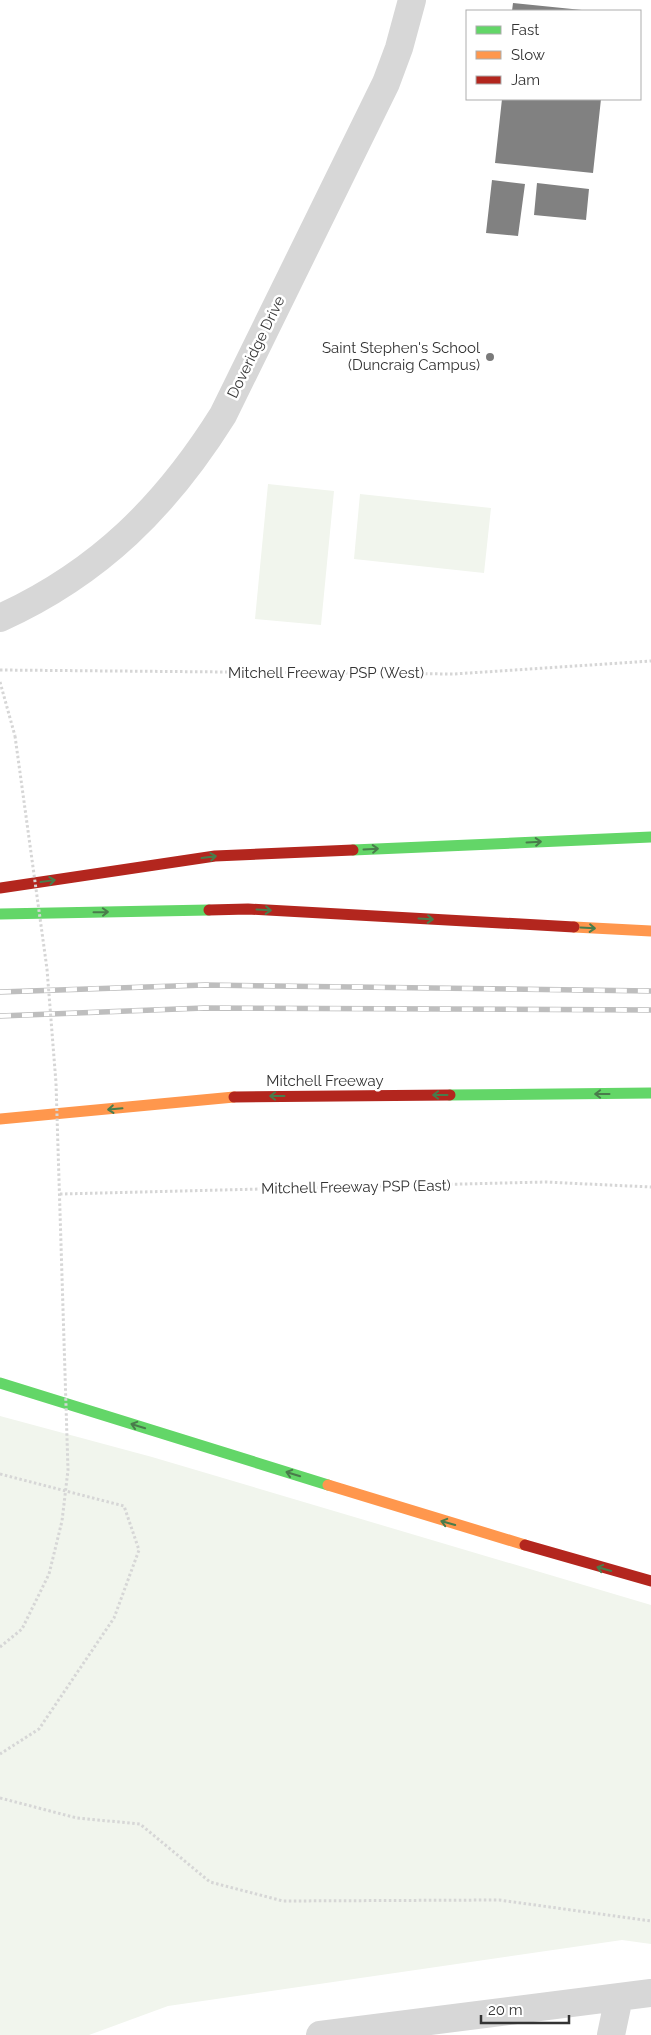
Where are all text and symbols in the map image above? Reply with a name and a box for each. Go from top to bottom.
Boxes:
legend [466,10,641,100]
text: Fast [511,21,539,39]
text: Slow [511,46,545,64]
text: Jam [511,71,540,89]
street label: Doveridge Drive [223,293,289,401]
place label: Saint Stephen's School (Duncraig Campus) [322,339,481,374]
marker: Saint Stephen's School (Duncraig Campus) [484,351,496,363]
street label: Mitchell Freeway PSP (West) [228,664,424,682]
one-way arrow [525,838,541,847]
one-way arrow [363,845,379,854]
one-way arrow [201,852,217,862]
one-way arrow [40,876,56,886]
one-way arrow [255,906,271,915]
one-way arrow [92,907,109,917]
one-way arrow [418,915,434,924]
one-way arrow [580,923,596,932]
street label: Mitchell Freeway [266,1072,384,1090]
one-way arrow [595,1089,611,1098]
one-way arrow [432,1090,448,1100]
one-way arrow [270,1091,286,1101]
one-way arrow [108,1104,124,1113]
street label: Mitchell Freeway PSP (East) [261,1176,451,1198]
one-way arrow [130,1420,146,1430]
one-way arrow [285,1469,301,1479]
one-way arrow [440,1517,456,1527]
one-way arrow [596,1563,612,1573]
scale bar [481,1992,568,2024]
text: 20 m [488,2001,523,2019]

